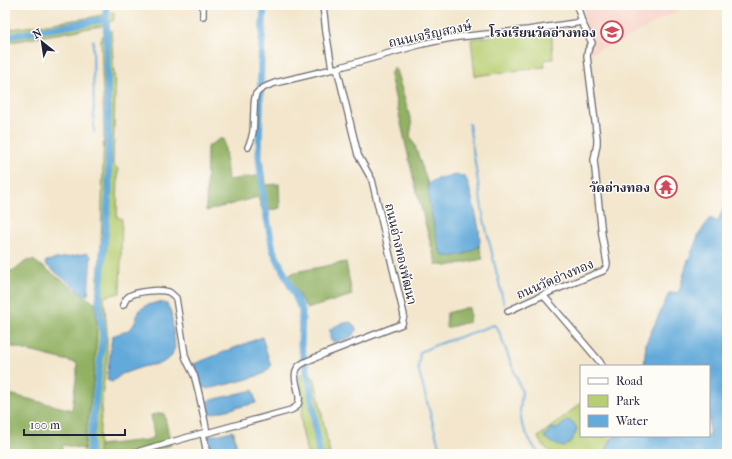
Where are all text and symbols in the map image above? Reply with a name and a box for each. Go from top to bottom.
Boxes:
street label: ถนนเจริญสวงษ์ [387,18,473,50]
school or university icon: โรงเรียนวัดอ่างทอง [599,19,625,45]
north arrow [22,22,62,62]
place label: โรงเรียนวัดอ่างทอง [488,24,596,40]
text: N [30,26,45,41]
temple icon: วัดอ่างทอง [653,174,679,200]
place label: วัดอ่างทอง [589,180,650,195]
street label: ถนนอ่างทองพัฒนา [382,202,420,306]
street label: ถนนวัดอ่างทอง [514,256,596,302]
legend [580,365,710,437]
text: Road [616,374,643,388]
text: Park [616,394,641,408]
scale bar [24,411,125,437]
text: Water [615,414,649,428]
text: 100 m [30,418,60,432]

